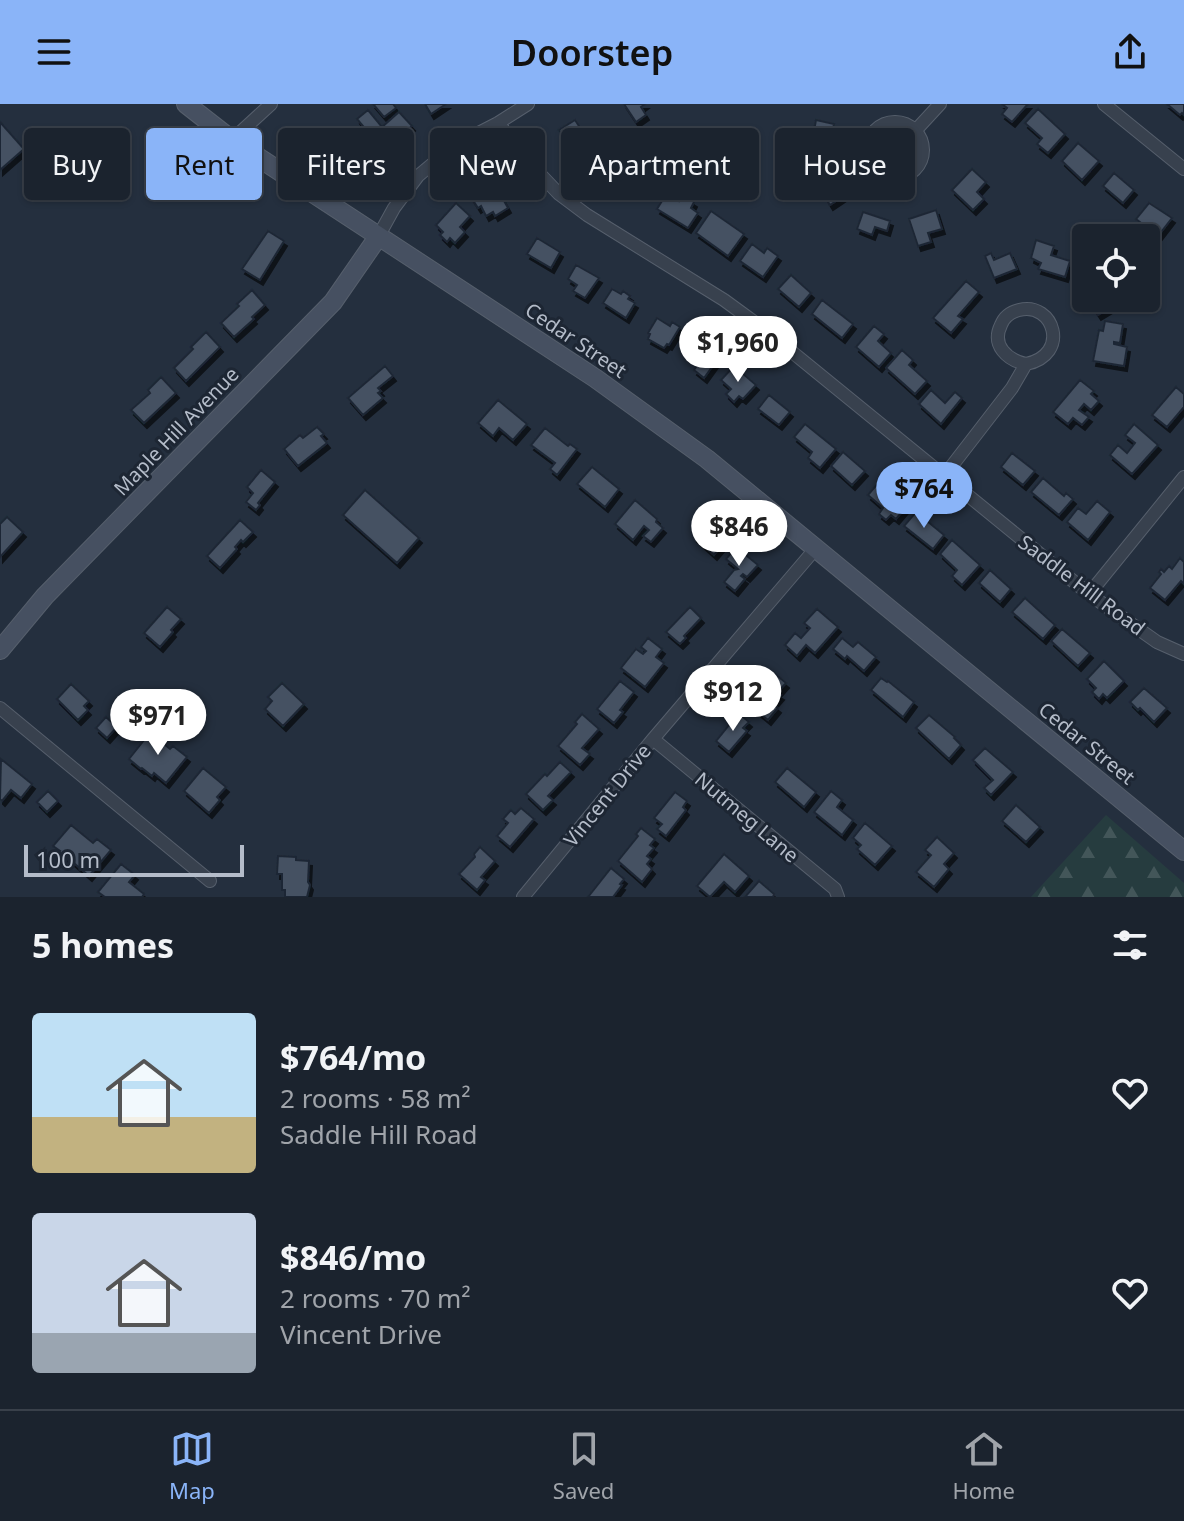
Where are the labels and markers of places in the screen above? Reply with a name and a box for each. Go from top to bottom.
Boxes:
pin: $1,960 [673,316,803,384]
pin: $764 [877,462,971,530]
pin: $846 [692,500,786,568]
pin: $912 [686,665,780,733]
pin: $971 [111,689,205,757]

